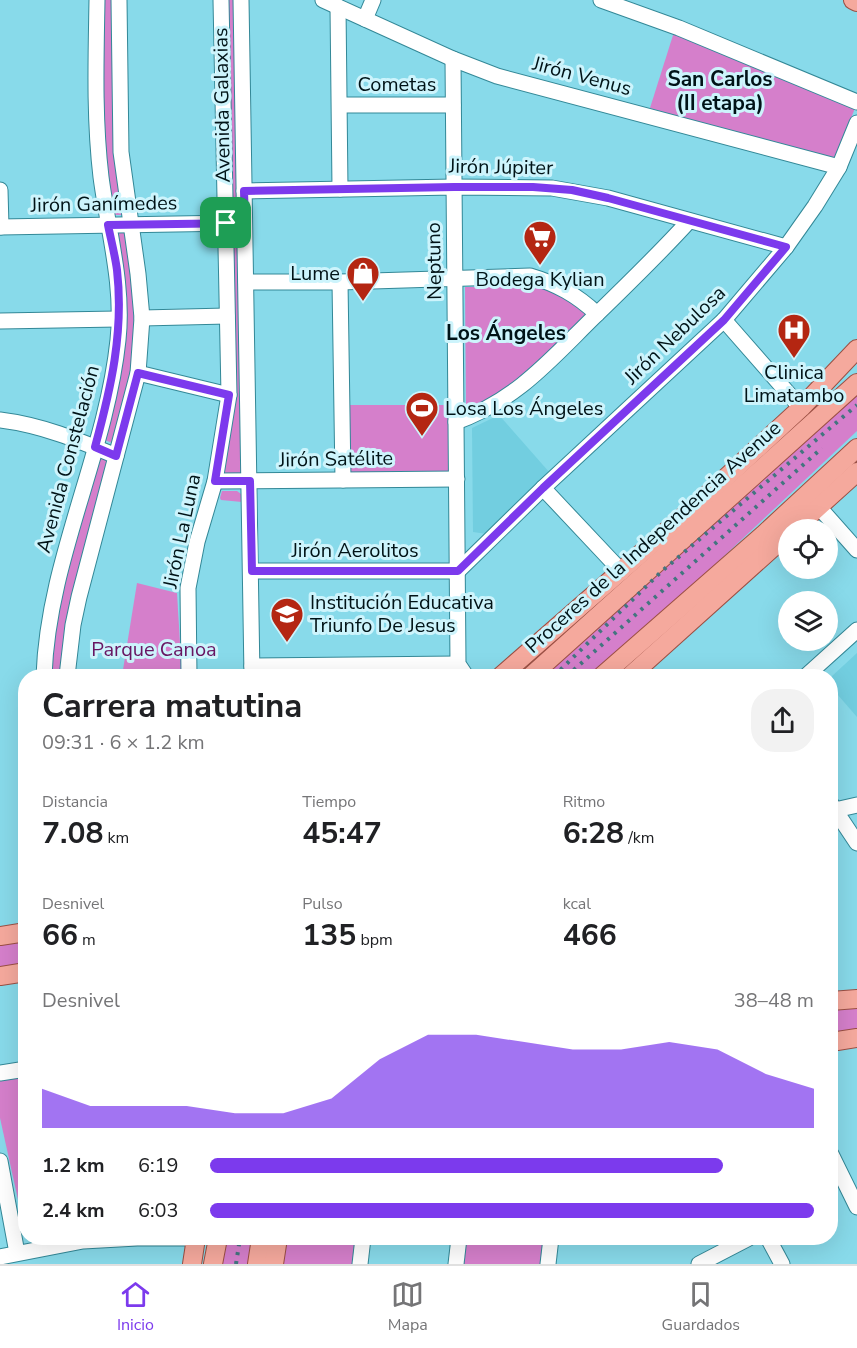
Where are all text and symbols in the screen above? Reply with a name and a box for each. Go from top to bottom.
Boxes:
street label: Avenida Galaxias [207,27,237,183]
street label: Jirón Venus [529,50,634,102]
district label: San Carlos (II etapa) [667,65,773,117]
street label: Cometas [358,71,436,98]
street label: Jirón Júpiter [448,153,553,181]
street label: Jirón Ganímedes [29,189,178,219]
pin [200,197,251,248]
icon: arrive [209,206,242,239]
supermarket icon: Bodega Kylian [522,219,558,266]
street label: Neptuno [420,222,448,300]
shop icon: Lume [345,255,381,302]
place label: Lume [290,260,340,287]
place label: Bodega Kylian [475,266,605,293]
street label: Jirón Nebulosa [618,280,732,391]
hospital icon: Clinica Limatambo [776,312,812,359]
district label: Los Ángeles [446,319,566,347]
place label: Clinica Limatambo [744,359,844,409]
street label: Avenida Constelación [30,362,106,556]
sports icon: Losa Los Ángeles [404,390,440,437]
place label: Losa Los Ángeles [445,395,603,422]
street label: Proceres de la Independencia Avenue [519,415,787,659]
street label: Jirón Satélite [278,445,393,474]
street label: Jirón La Luna [157,471,207,592]
map controls [778,519,838,651]
button: locate [778,519,838,579]
street label: Jirón Aerolitos [290,537,419,564]
place label: Institución Educativa Triunfo De Jesus [310,589,494,639]
button: layers [778,591,838,651]
school or university icon: Institución Educativa Triunfo De Jesus [269,596,305,643]
park label: Parque Canoa [91,636,217,663]
text: Carrera matutina [42,684,302,729]
button: share [751,689,814,752]
text: 09:31 · 6 × 1.2 km [42,729,205,756]
text: Distancia [42,791,108,813]
text: Tiempo [302,791,356,813]
text: Ritmo [563,791,605,813]
text: 7.08 [42,813,103,854]
text: 45:47 [302,813,382,854]
text: 6:28 [563,813,624,854]
text: km [103,827,129,849]
text: /km [624,827,654,849]
text: Desnivel [42,893,104,915]
text: Pulso [302,893,343,915]
text: kcal [563,893,591,915]
text: 66 [42,915,78,956]
text: 135 [302,915,356,956]
text: 466 [563,915,617,956]
text: m [78,929,96,951]
text: bpm [356,929,393,951]
text: Desnivel [42,987,120,1014]
text: 38–48 m [734,987,814,1014]
text: 1.2 km [42,1152,105,1179]
text: 6:19 [138,1152,179,1179]
text: 2.4 km [42,1197,105,1224]
text: 6:03 [138,1197,179,1224]
tab: Inicio [117,1278,154,1336]
tab: Mapa [388,1278,428,1336]
tab: Guardados [662,1278,740,1336]

